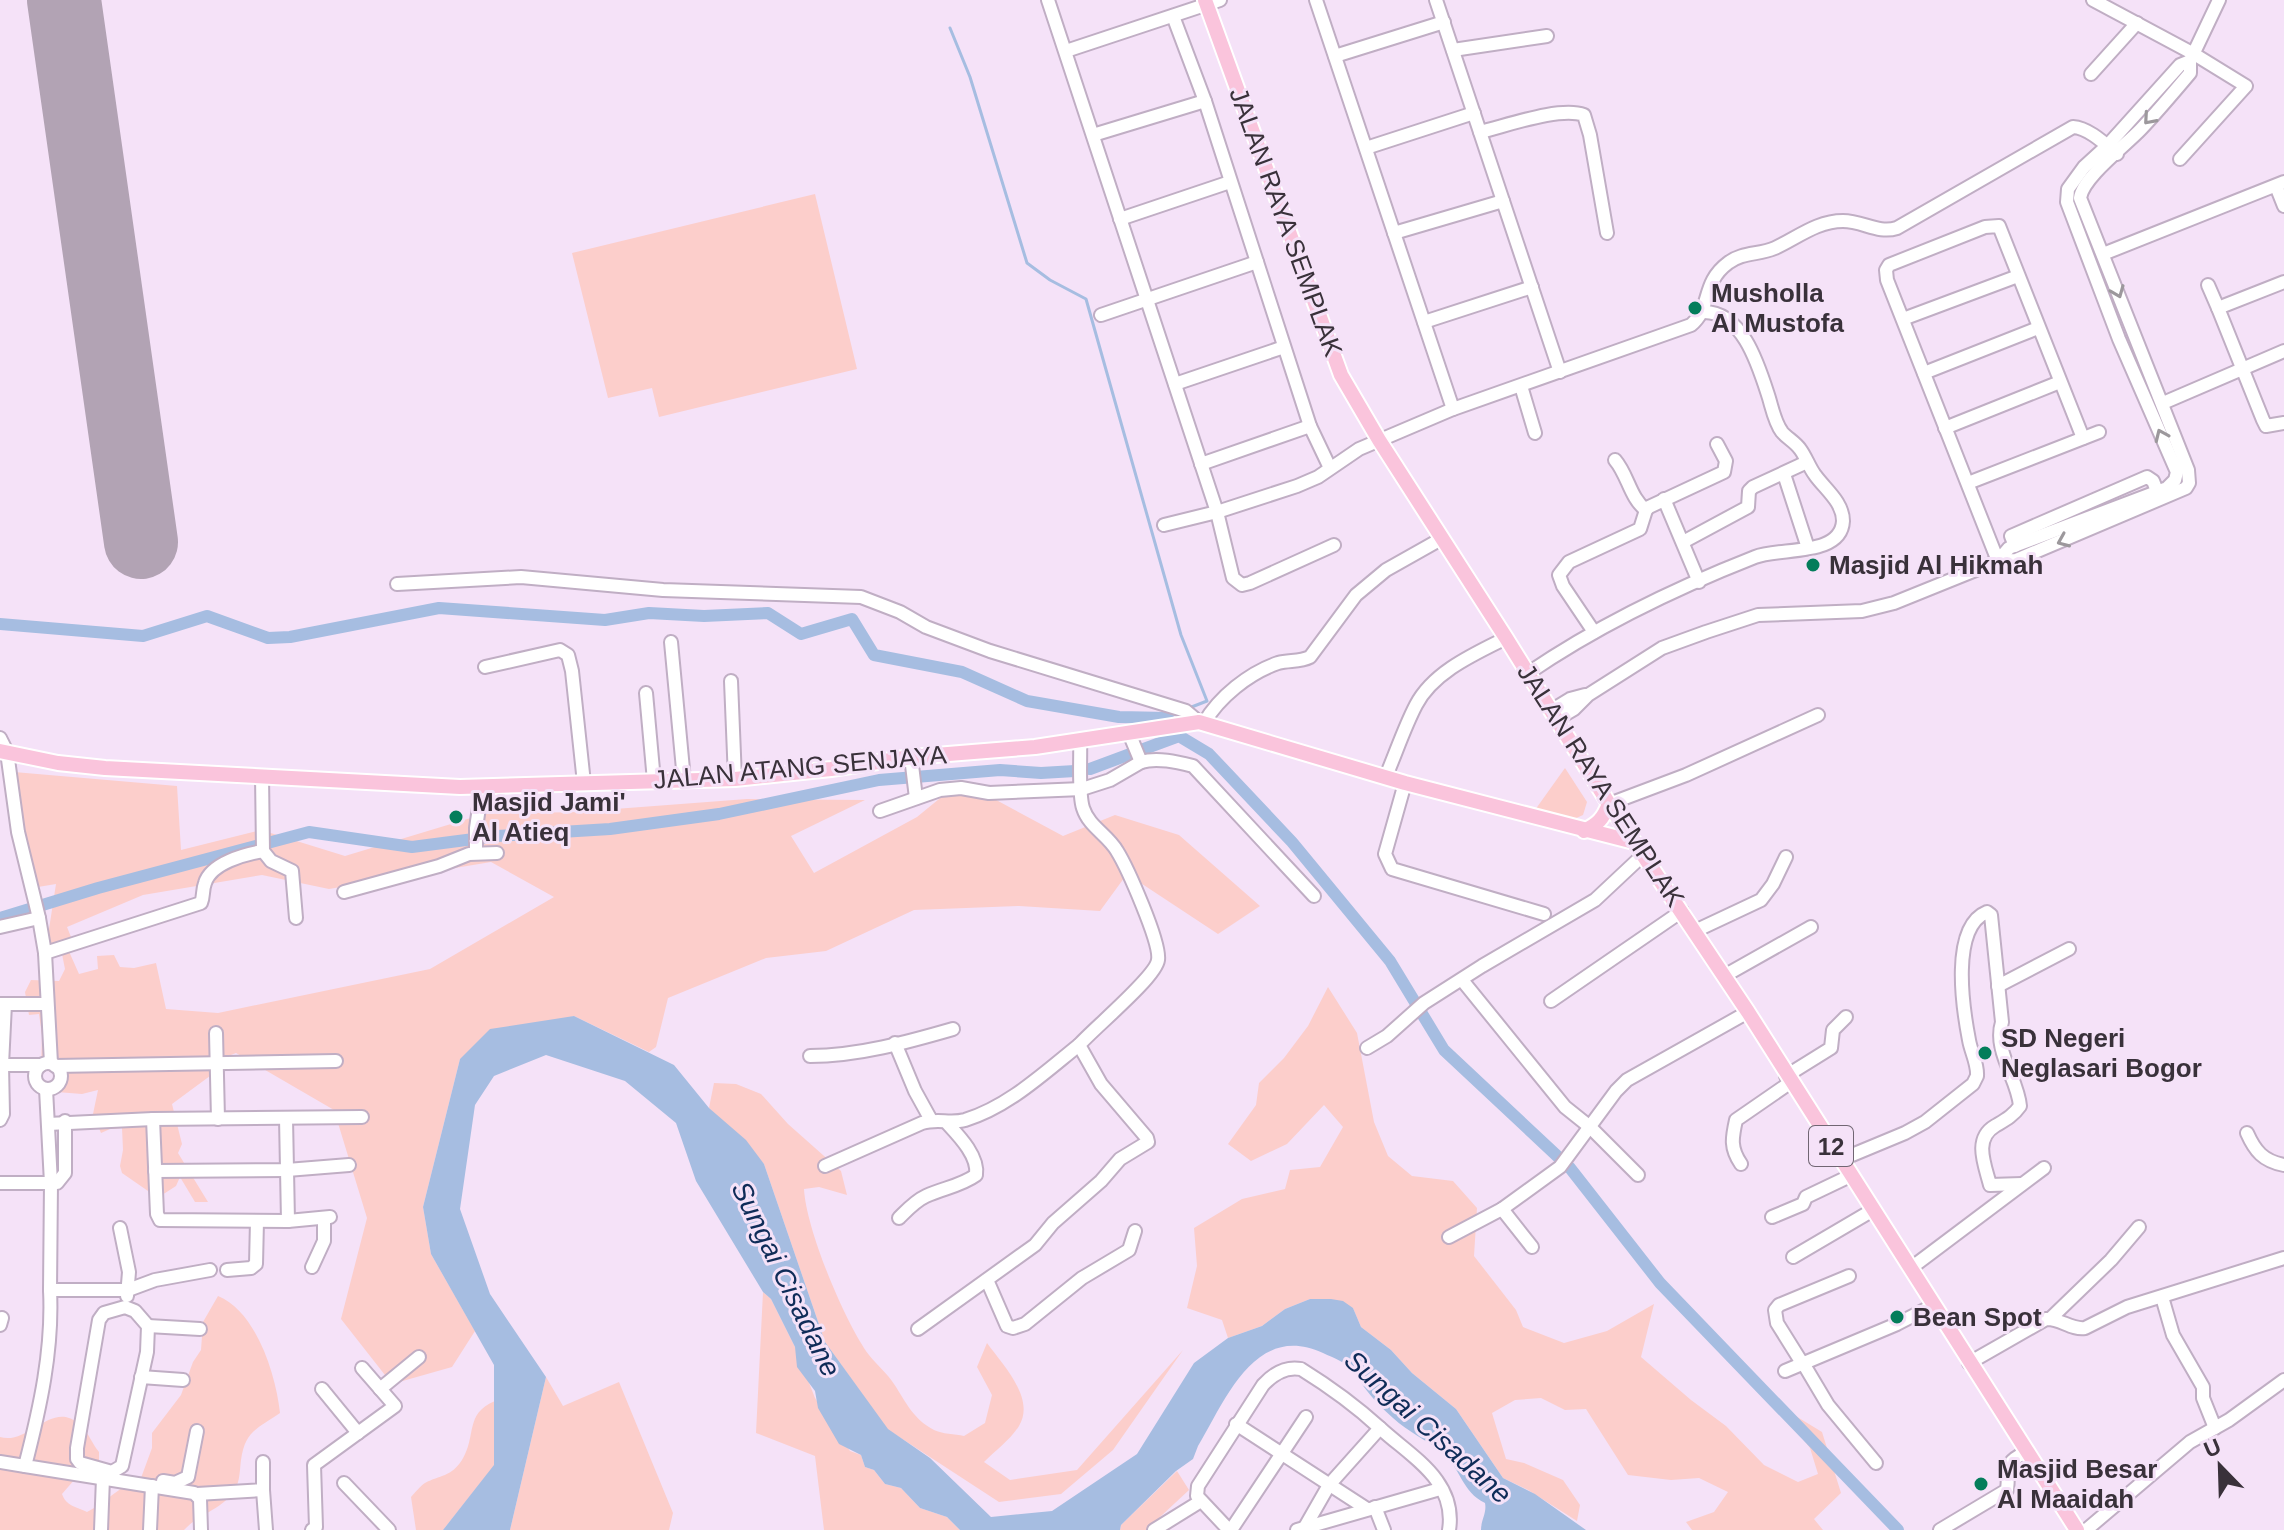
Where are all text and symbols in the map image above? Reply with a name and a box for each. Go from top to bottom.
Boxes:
street label: JALAN RAYA SEMPLAK [1223,84,1349,361]
one-way arrow [2145,110,2159,125]
place label: Musholla Al Mustofa [1711,278,1844,338]
one-way arrow [2109,284,2125,298]
marker: Musholla Al Mustofa [1686,299,1704,317]
one-way arrow [2154,429,2170,443]
one-way arrow [2057,531,2071,547]
place label: Masjid Al Hikmah [1829,550,2043,580]
marker: Masjid Al Hikmah [1804,556,1822,574]
street label: JALAN RAYA SEMPLAK [1511,658,1691,913]
street label: JALAN ATANG SENJAYA [652,739,949,795]
place label: Masjid Jami' Al Atieq [472,787,626,847]
marker: Masjid Jami' Al Atieq [447,808,465,826]
place label: SD Negeri Neglasari Bogor [2001,1023,2202,1083]
marker: SD Negeri Neglasari Bogor [1976,1044,1994,1062]
road number: 12 [1809,1126,1853,1166]
water label: Sungai Cisadane [725,1176,847,1382]
place label: Bean Spot [1913,1302,2042,1332]
marker: Bean Spot [1888,1308,1906,1326]
water label: Sungai Cisadane [1338,1344,1518,1510]
north arrow [2180,1426,2260,1506]
text: U [2200,1433,2225,1463]
place label: Masjid Besar Al Maaidah [1997,1454,2157,1514]
marker: Masjid Besar Al Maaidah [1972,1475,1990,1493]

